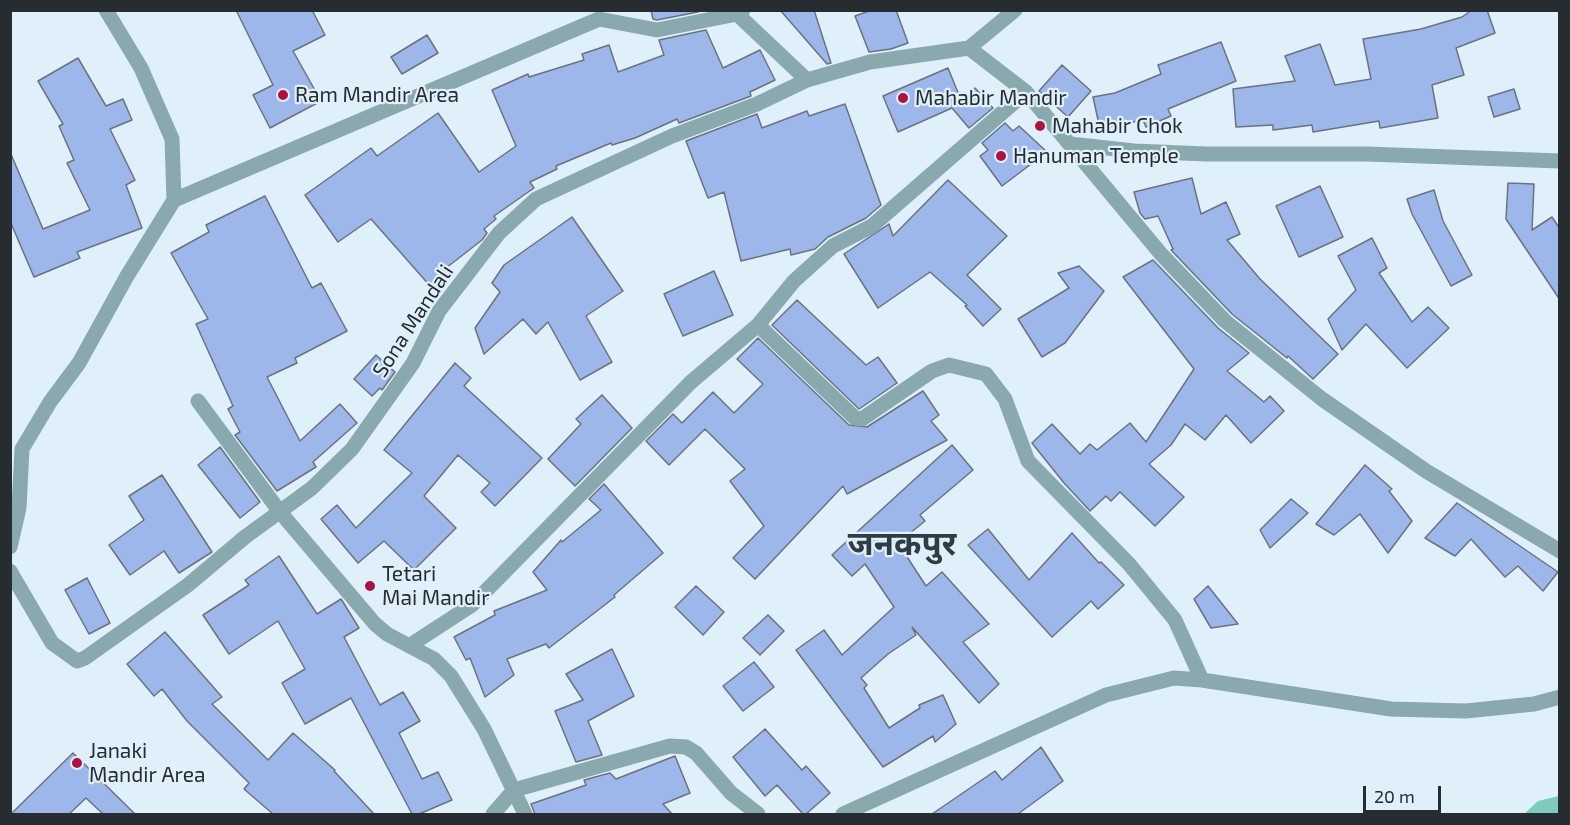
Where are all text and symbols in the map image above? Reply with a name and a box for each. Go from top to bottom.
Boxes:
place label: Ram Mandir Area [295,82,459,108]
place label: Mahabir Mandir [915,85,1067,111]
marker: Ram Mandir Area [276,88,290,102]
marker: Mahabir Mandir [896,91,910,105]
place label: Mahabir Chok [1052,113,1183,139]
marker: Mahabir Chok [1033,119,1047,133]
place label: Hanuman Temple [1013,143,1179,169]
marker: Hanuman Temple [994,149,1008,163]
street label: Sona Mandali [367,260,459,382]
district label: जनकपुर [848,524,956,564]
place label: Tetari Mai Mandir [382,561,490,611]
marker: Tetari Mai Mandir [363,579,377,593]
place label: Janaki Mandir Area [89,738,206,788]
marker: Janaki Mandir Area [70,756,84,770]
scale bar [1366,774,1444,812]
text: 20 m [1374,785,1415,807]

